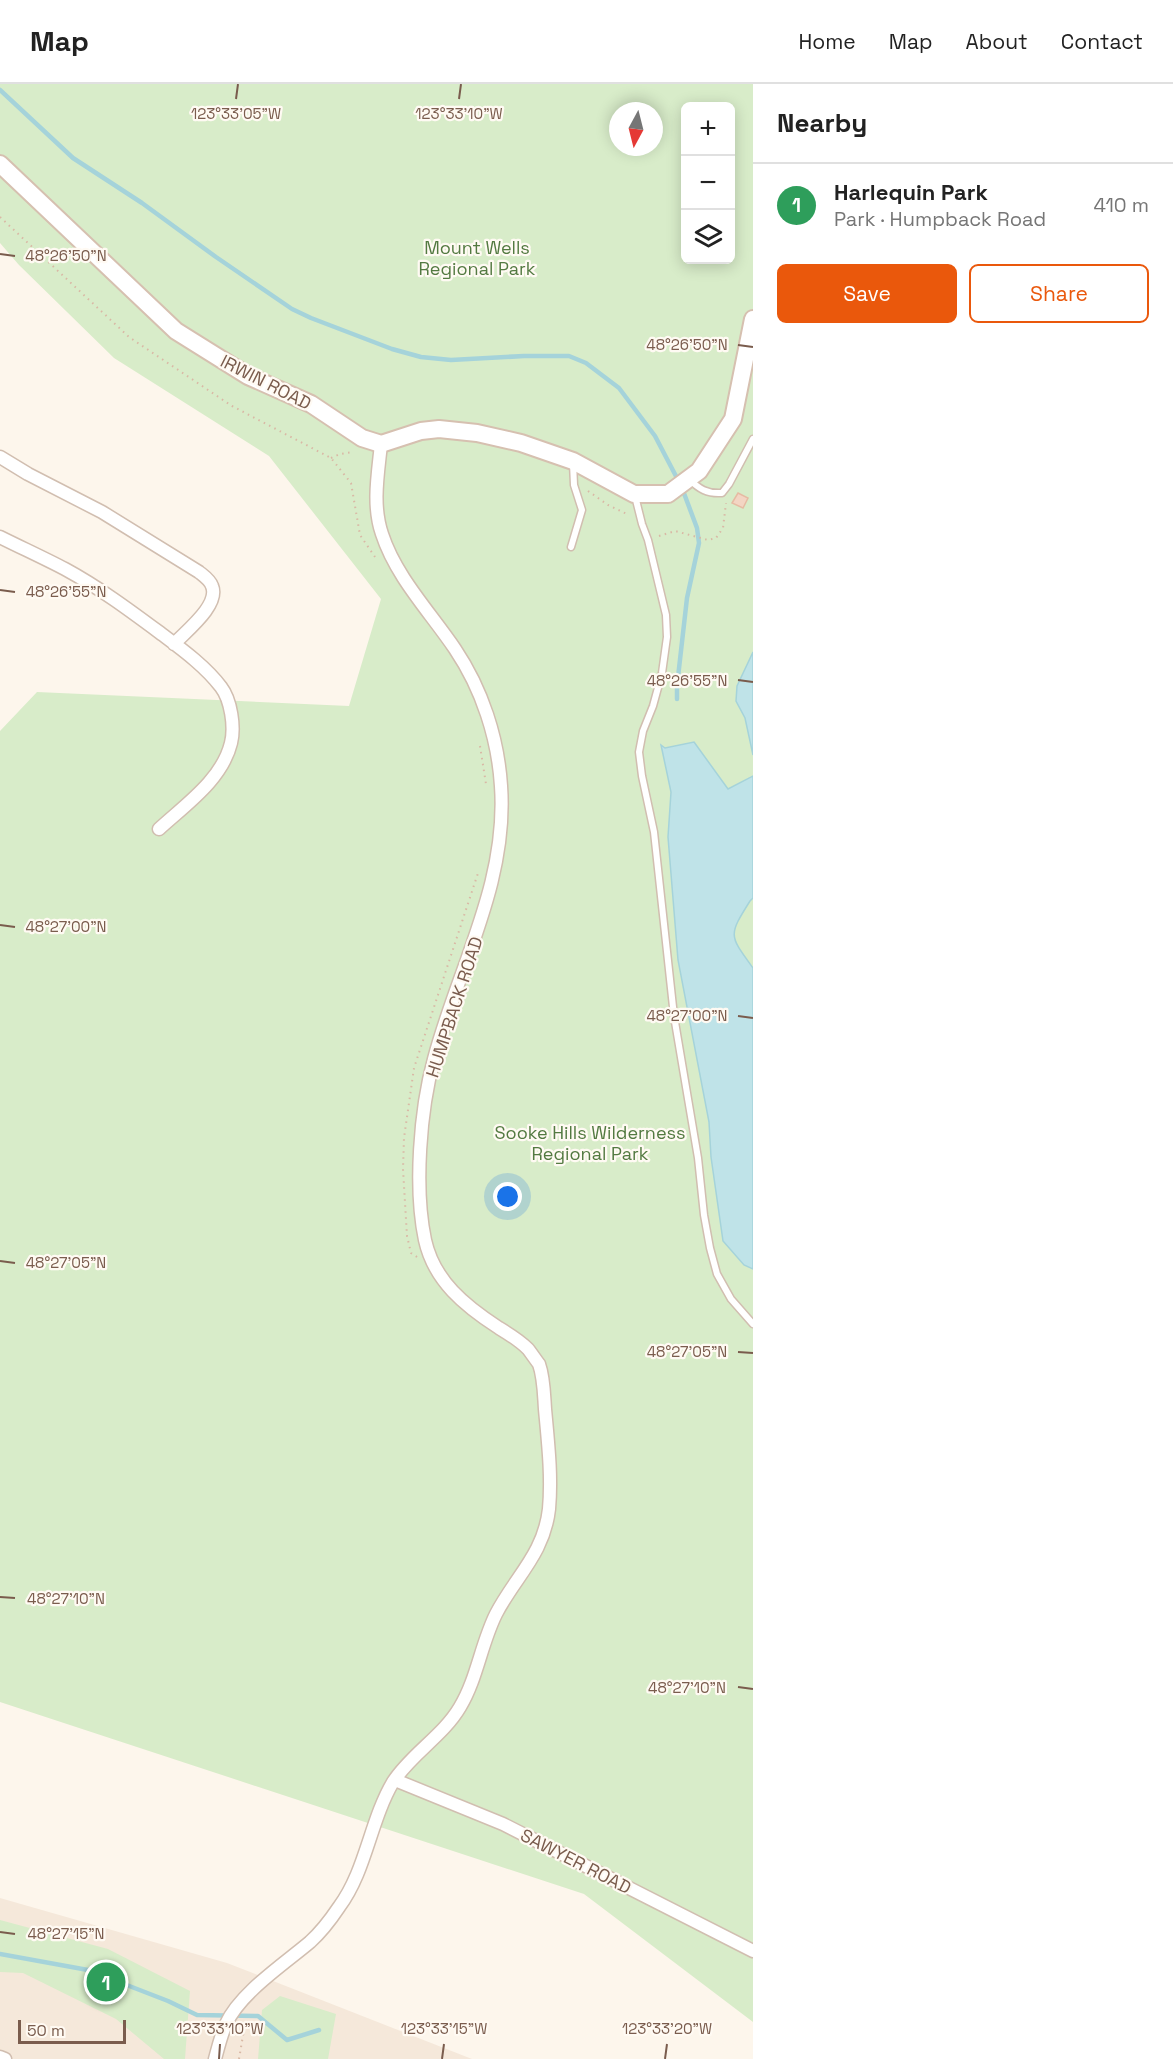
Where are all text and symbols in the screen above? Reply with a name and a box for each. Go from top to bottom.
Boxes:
text: Map [30,23,89,59]
text: Home [798,28,856,55]
text: Map [889,28,933,55]
text: About [966,28,1028,55]
text: Contact [1061,28,1143,55]
north arrow [609,102,663,156]
map controls [681,102,735,264]
button: + [681,102,735,156]
text: 123°33'05"W [191,104,281,123]
text: 123°33'10"W [415,104,503,123]
text: Nearby [777,106,867,140]
button: − [681,156,735,210]
text: Harlequin Park [834,178,988,206]
text: 1 [792,192,801,218]
text: 410 m [1093,192,1149,218]
text: Park · Humpback Road [834,206,1046,232]
button: layers [681,210,735,264]
park label: Mount Wells Regional Park [419,236,536,280]
text: 48°26'50"N [25,246,107,265]
button: Save [777,264,957,323]
button: Share [969,264,1149,323]
text: 48°26'50"N [646,335,728,354]
street label: IRWIN ROAD [217,349,315,415]
text: 48°26'55"N [26,582,106,601]
text: 48°26'55"N [647,671,727,690]
text: 48°27'00"N [25,917,107,936]
street label: HUMPBACK ROAD [420,934,488,1080]
text: 48°27'00"N [646,1006,728,1025]
park label: Sooke Hills Wilderness Regional Park [494,1121,686,1165]
your location [493,1182,522,1211]
text: 48°27'05"N [26,1253,106,1272]
text: 48°27'05"N [647,1342,727,1361]
text: 48°27'10"N [27,1589,105,1608]
text: 48°27'10"N [648,1678,726,1697]
street label: SAWYER ROAD [517,1823,635,1899]
text: 48°27'15"N [27,1924,105,1943]
pin: 1 [86,1960,126,2004]
scale bar [18,2017,126,2044]
text: 123°33'10"W [176,2019,264,2038]
text: 123°33'15"W [401,2019,487,2038]
text: 123°33'20"W [622,2019,712,2038]
text: 50 m [27,2020,65,2041]

